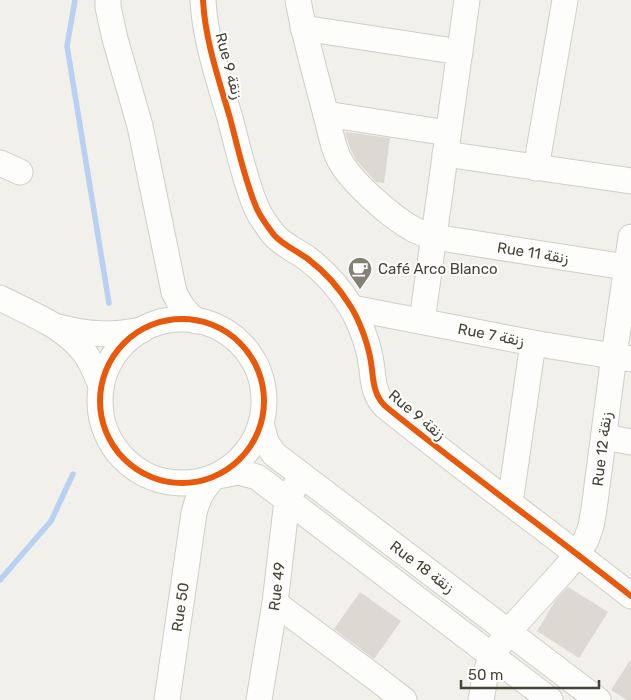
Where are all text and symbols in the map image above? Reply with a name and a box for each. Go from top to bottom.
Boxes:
street label: Rue 9 زنقة [211,31,247,101]
street label: Rue 11 زنقة [496,238,570,268]
cafe icon: Café Arco Blanco [347,256,373,290]
place label: Café Arco Blanco [378,260,498,278]
street label: Rue 7 زنقة [456,320,526,350]
street label: Rue 9 زنقة [385,386,449,444]
street label: Rue 12 زنقة [589,411,615,487]
street label: Rue 18 زنقة [386,537,458,597]
street label: Rue 49 [265,561,289,612]
street label: Rue 50 [168,581,193,633]
scale bar [461,658,598,690]
text: 50 m [468,666,503,684]

